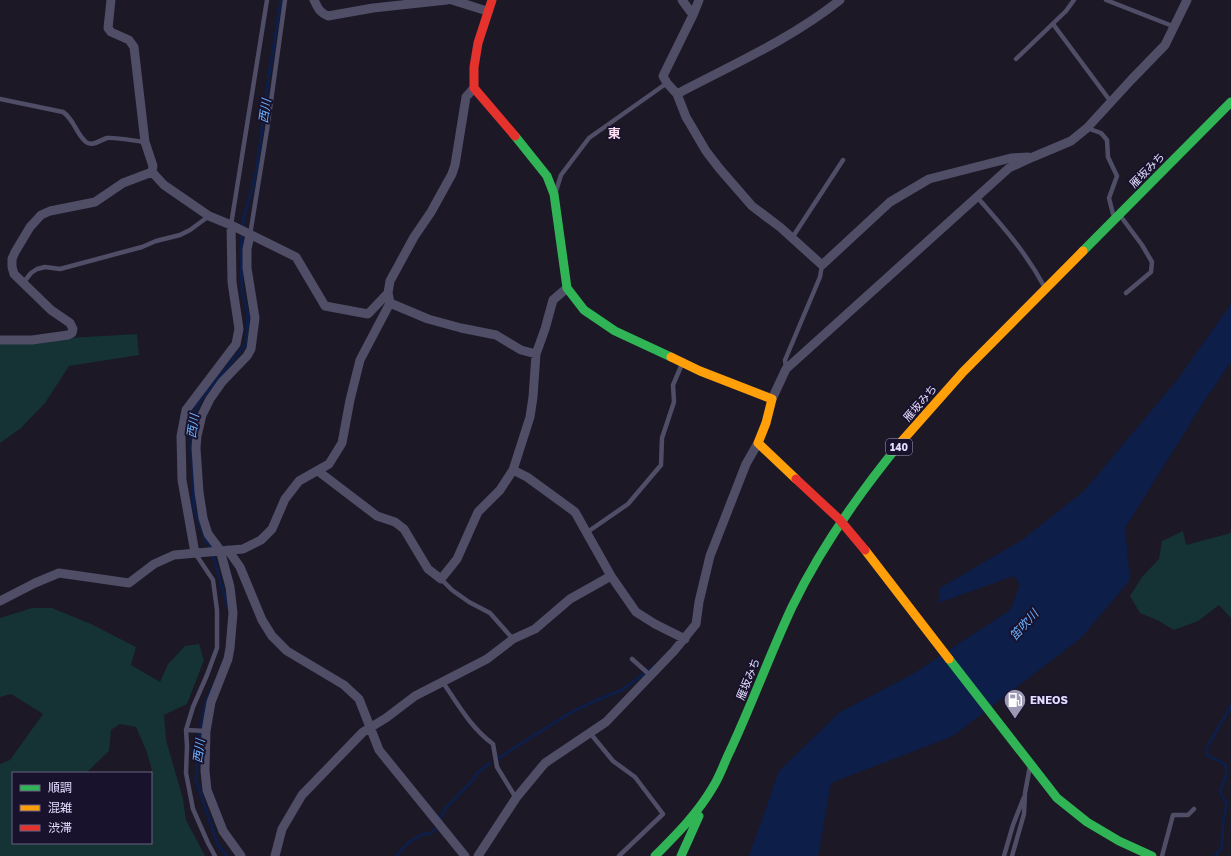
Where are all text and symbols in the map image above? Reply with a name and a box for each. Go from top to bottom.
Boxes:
water label: 西川 [255,96,274,124]
district label: 東 [607,125,621,141]
street label: 雁坂みち [1126,149,1167,190]
street label: 雁坂みち [900,382,939,424]
water label: 西川 [183,411,202,439]
road number: 140 [886,439,912,455]
water label: 笛吹川 [1006,605,1043,643]
street label: 雁坂みち [733,656,762,702]
fuel station icon: ENEOS [1002,687,1028,720]
place label: ENEOS [1030,693,1068,706]
water label: 西川 [190,736,208,764]
legend [12,772,152,844]
text: 順調 [48,780,72,795]
text: 混雑 [48,800,72,815]
text: 渋滞 [48,820,72,835]

